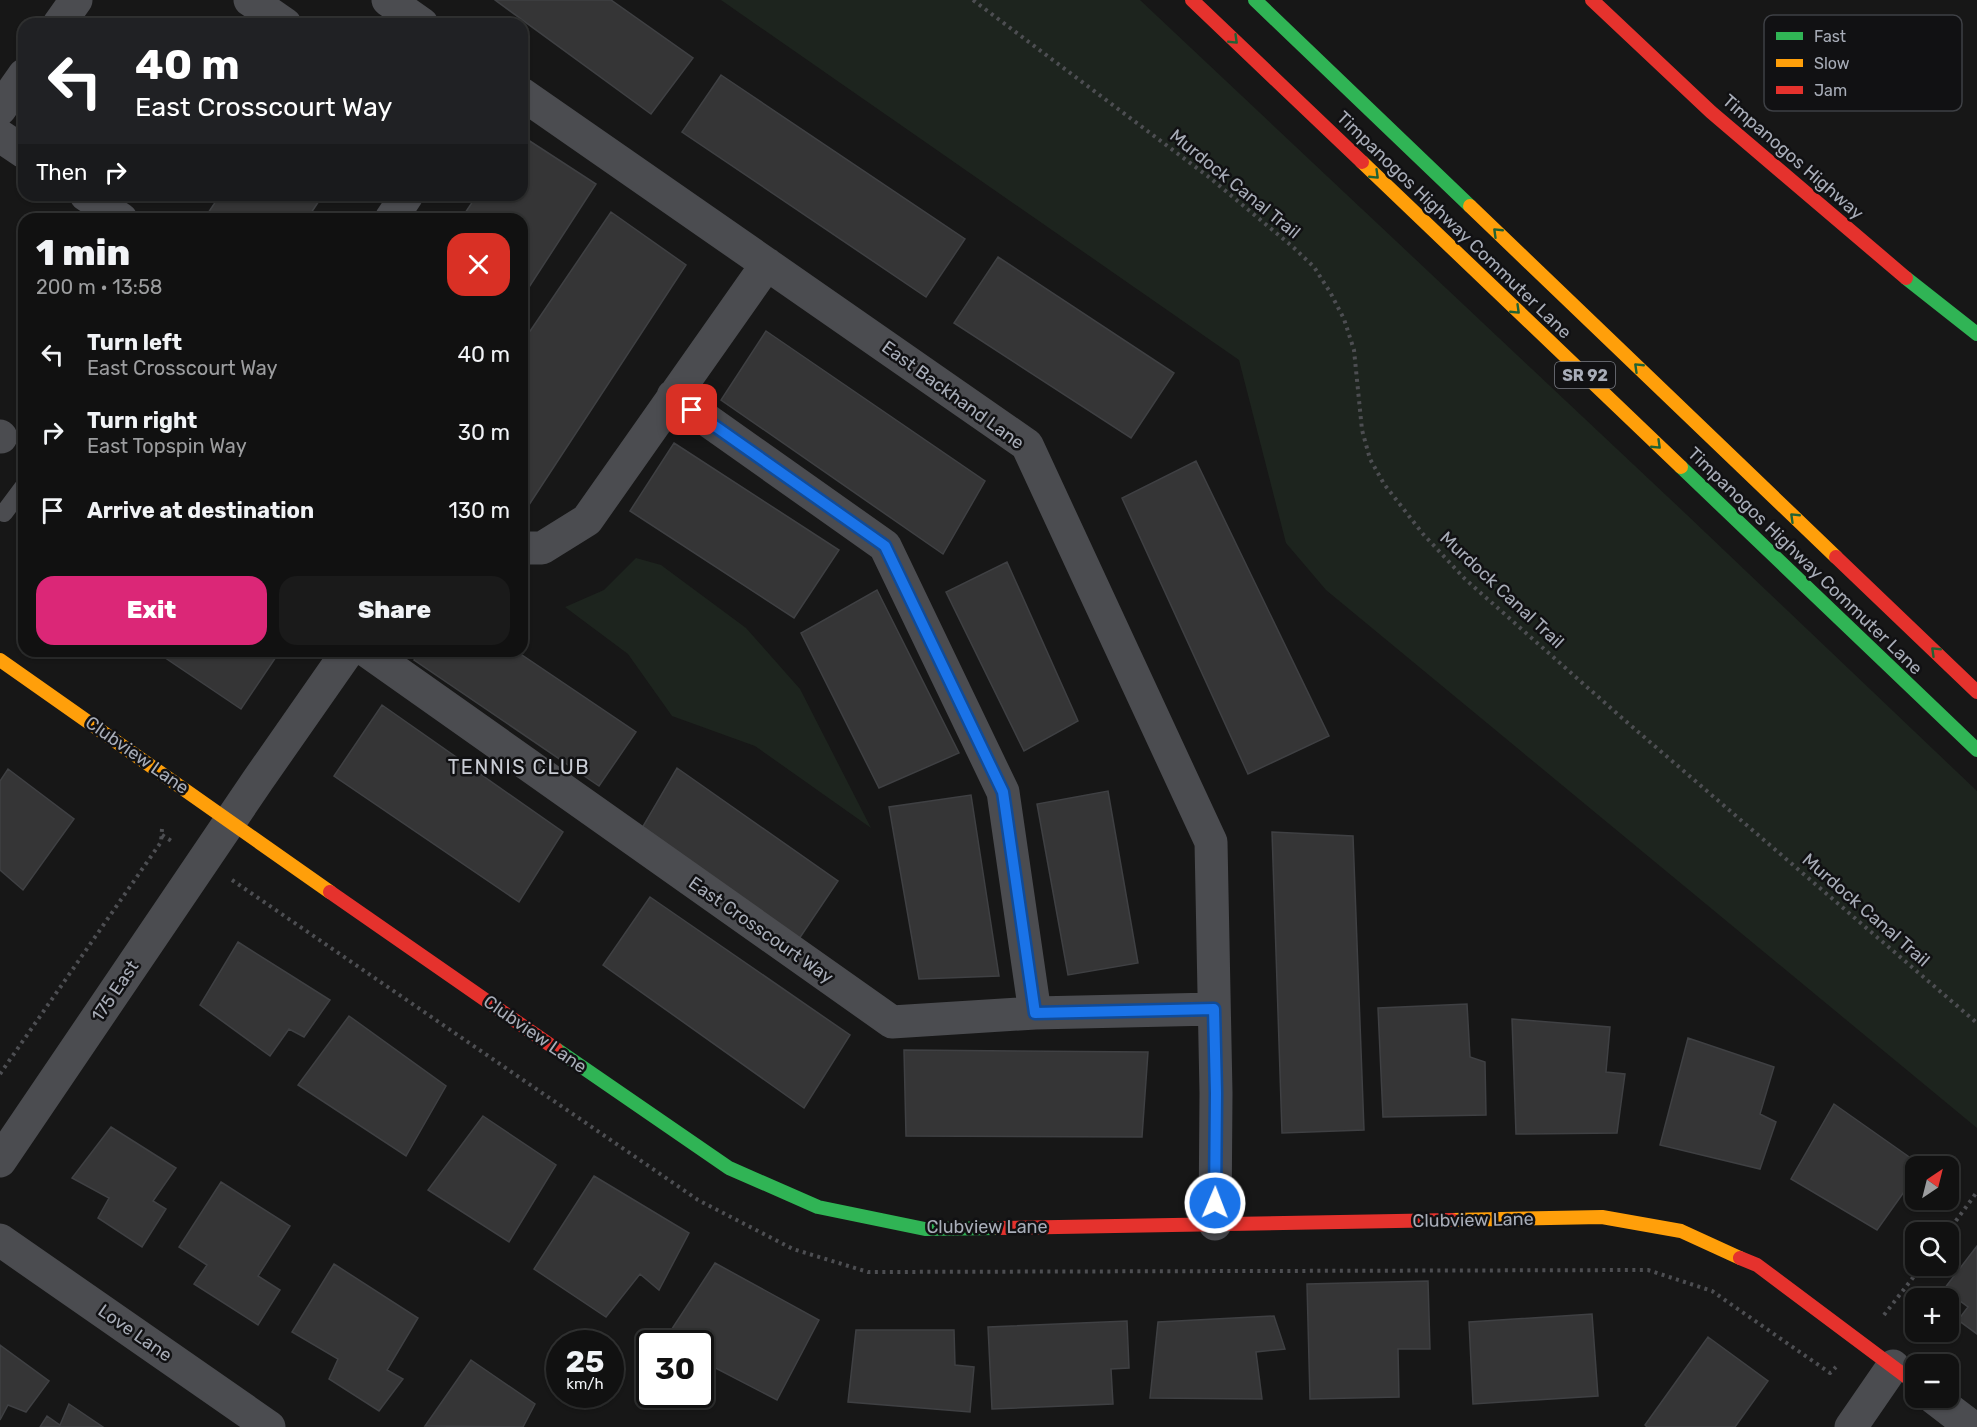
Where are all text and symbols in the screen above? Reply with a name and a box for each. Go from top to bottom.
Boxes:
legend [1764,15,1962,111]
text: Fast [1814,27,1846,46]
one-way arrow [1227,33,1238,44]
text: 40 m [135,40,240,90]
icon: left [36,42,114,120]
text: Slow [1814,54,1850,73]
text: Jam [1814,81,1847,100]
street label: Timpanogos Highway [1718,90,1868,224]
text: East Crosscourt Way [135,91,392,123]
street label: Timpanogos Highway Commuter Lane [1332,107,1576,343]
street label: Murdock Canal Trail [1165,125,1305,243]
icon: right [99,156,132,189]
text: Then [36,159,87,186]
one-way arrow [1369,168,1379,179]
one-way arrow [1494,228,1504,239]
text: 1 min [36,231,130,274]
button: close [447,233,510,296]
text: 200 m · 13:58 [36,275,163,299]
one-way arrow [1510,303,1520,314]
text: Turn left [87,329,182,356]
street label: East Backhand Lane [878,336,1028,454]
icon: left [36,338,69,371]
text: 40 m [457,341,510,368]
text: East Crosscourt Way [87,356,278,380]
road number: SR 92 [1555,362,1615,388]
one-way arrow [1634,363,1645,374]
pin [666,384,717,435]
icon: arrive [675,393,708,426]
text: Turn right [87,407,197,434]
icon: right [36,416,69,449]
text: 30 m [458,419,510,446]
text: East Topspin Way [87,434,247,458]
one-way arrow [1650,437,1661,448]
street label: Timpanogos Highway Commuter Lane [1683,443,1927,679]
icon: arrive [36,494,69,527]
text: Arrive at destination [87,497,314,524]
text: 130 m [448,497,510,524]
one-way arrow [1790,513,1801,524]
street label: Murdock Canal Trail [1435,527,1569,653]
button: Exit [36,576,267,645]
button: Share [279,576,510,645]
one-way arrow [1931,648,1942,659]
street label: Clubview Lane [81,711,193,799]
district label: TENNIS CLUB [448,755,590,779]
street label: Murdock Canal Trail [1798,849,1934,971]
street label: East Crosscourt Way [684,872,838,988]
street label: 175 East [87,956,143,1026]
street label: Clubview Lane [479,990,591,1078]
north arrow [1905,1156,1959,1210]
map controls [1905,1156,1959,1408]
position arrow [1183,1171,1247,1235]
street label: Clubview Lane [1412,1208,1534,1232]
street label: Clubview Lane [926,1216,1048,1238]
button: search [1905,1222,1959,1276]
button: + [1905,1288,1959,1342]
street label: Love Lane [94,1300,176,1366]
speed limit sign: 30 [636,1330,714,1408]
text: 25 [566,1344,604,1380]
button: − [1905,1354,1959,1408]
text: km/h [566,1375,604,1393]

